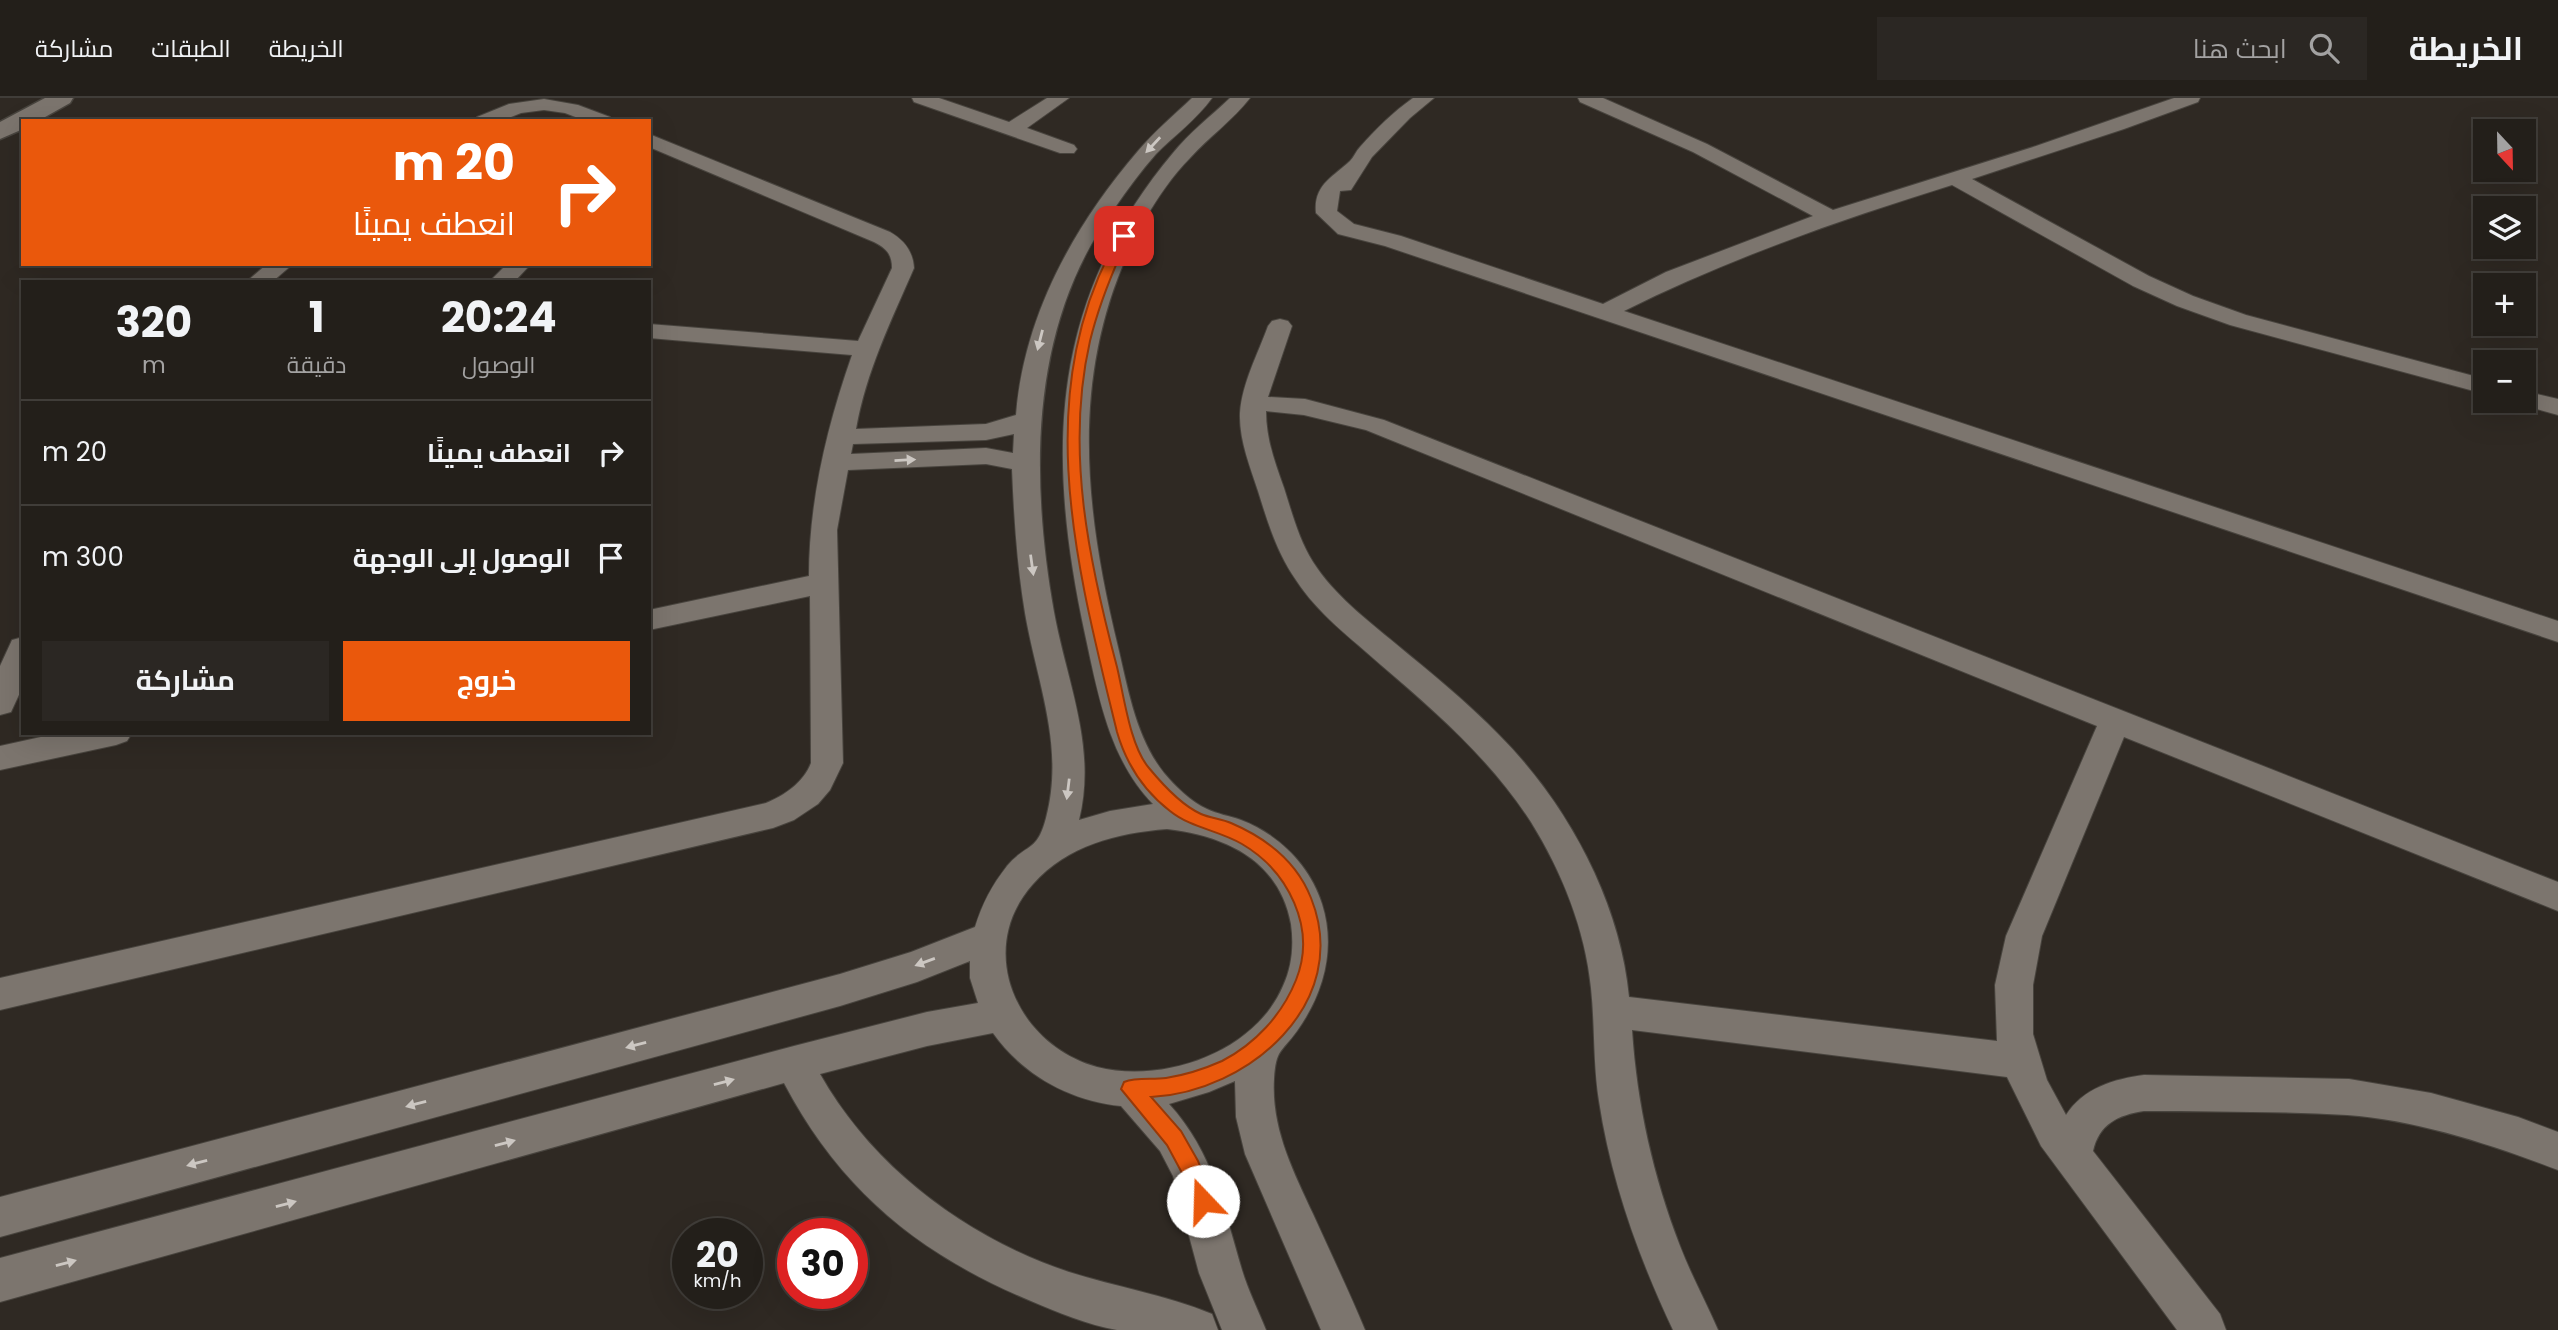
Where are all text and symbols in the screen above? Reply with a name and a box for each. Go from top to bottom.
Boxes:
search box [1877,17,2367,80]
text: الخريطة [2409,25,2523,72]
icon: search [2305,29,2343,67]
text: ابحث هنا [2193,31,2287,67]
text: مشاركة [35,32,113,65]
text: الطبقات [151,32,231,65]
text: الخريطة [269,32,344,65]
north arrow [2473,119,2536,182]
map controls [2473,119,2536,413]
text: 20 m [393,129,515,197]
one-way arrow [1145,136,1161,154]
icon: right [539,147,630,238]
button: layers [2473,196,2536,259]
text: انعطف يمينًا [353,201,515,246]
pin [1094,206,1154,266]
icon: arrive [1105,217,1143,255]
button: + [2473,273,2536,336]
text: 1 [309,288,324,347]
text: 20:24 [441,288,557,347]
text: 320 [115,293,192,352]
one-way arrow [1035,329,1045,350]
text: m [142,349,166,381]
text: دقيقة [287,349,346,381]
text: الوصول [462,349,535,381]
button: − [2473,350,2536,413]
text: 20 m [42,434,107,470]
icon: right [592,434,630,472]
text: انعطف يمينًا [427,435,571,471]
one-way arrow [894,454,916,465]
text: 300 m [42,539,124,575]
icon: arrive [592,539,630,577]
text: الوصول إلى الوجهة [353,540,571,576]
one-way arrow [1027,555,1038,577]
button: مشاركة [42,641,329,721]
button: خروج [343,641,630,721]
one-way arrow [1062,778,1073,800]
one-way arrow [915,957,936,968]
one-way arrow [625,1040,647,1051]
one-way arrow [714,1077,735,1087]
one-way arrow [405,1099,427,1110]
one-way arrow [494,1137,516,1148]
one-way arrow [186,1159,207,1169]
position arrow [1166,1164,1240,1238]
one-way arrow [275,1198,297,1209]
speed limit sign: 30 [777,1218,868,1309]
text: 20 [696,1230,739,1279]
one-way arrow [55,1257,77,1268]
text: km/h [694,1268,741,1293]

